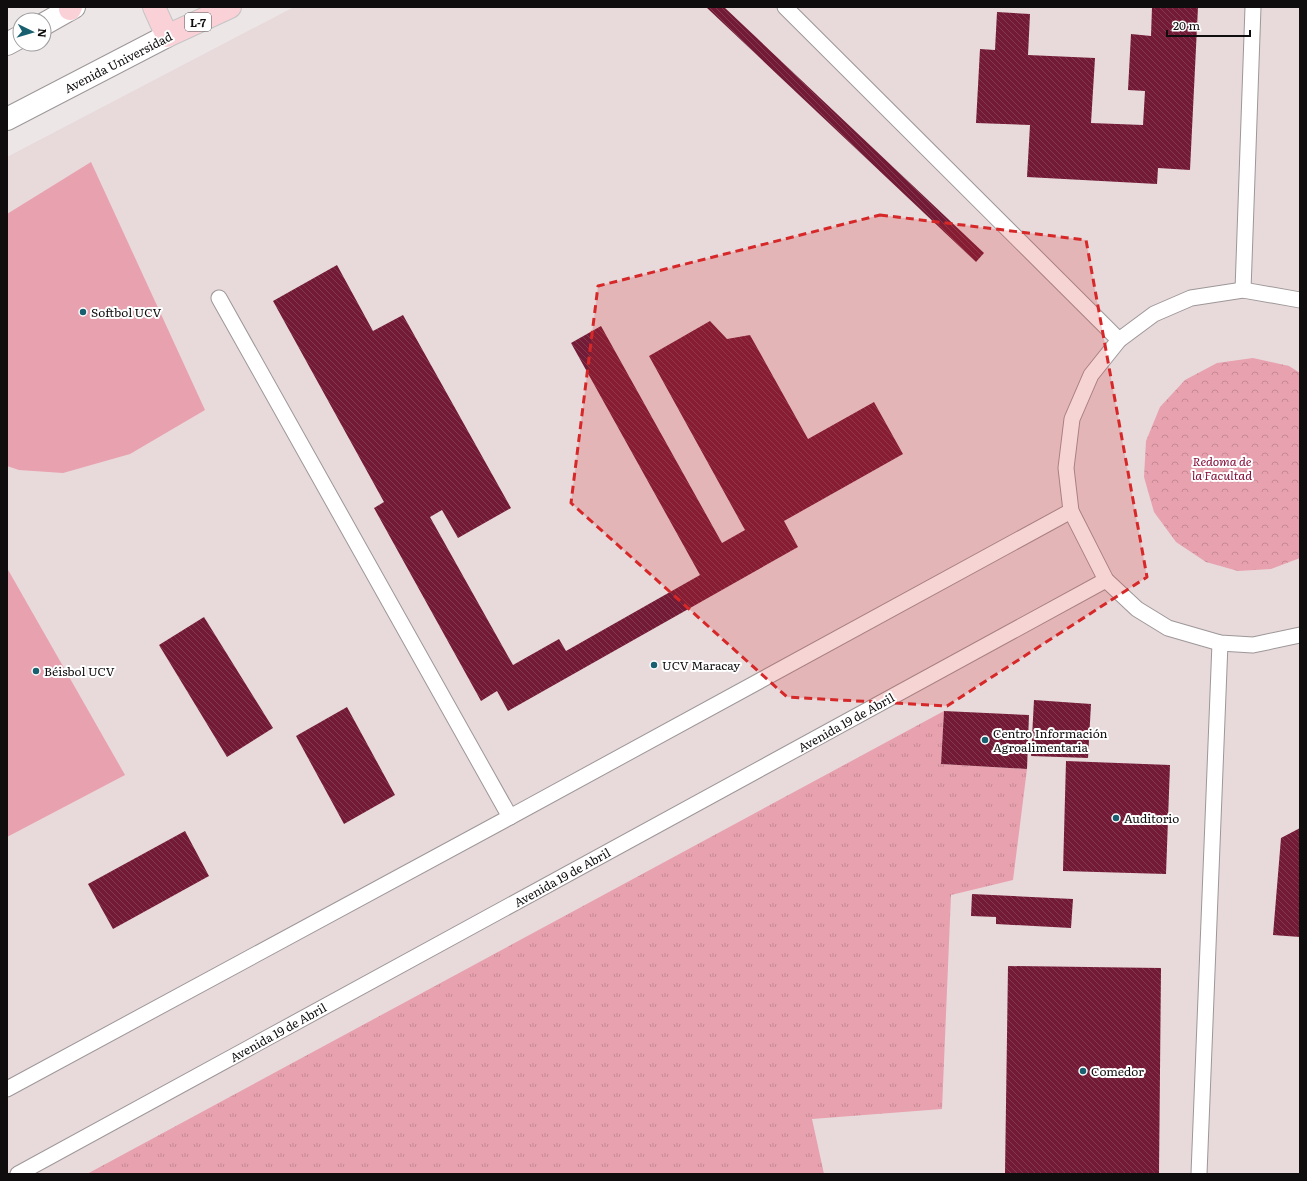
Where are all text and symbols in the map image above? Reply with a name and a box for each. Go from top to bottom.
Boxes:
north arrow [12,12,52,52]
scale bar [1167,12,1250,38]
road number: L-7 [185,13,211,31]
text: 20 m [1173,16,1200,34]
street label: Avenida Universidad [61,27,176,97]
text: N [35,28,51,38]
place label: Softbol UCV [91,303,161,321]
marker: Softbol UCV [78,307,88,317]
park label: Redoma de la Facultad [1192,452,1252,484]
place label: UCV Maracay [662,656,740,674]
marker: UCV Maracay [649,660,659,670]
place label: Béisbol UCV [44,662,115,680]
marker: Béisbol UCV [31,666,41,676]
street label: Avenida 19 de Abril [795,688,897,756]
place label: Centro Información Agroalimentaria [993,724,1108,756]
marker: Centro Información Agroalimentaria [980,735,990,745]
place label: Auditorio [1124,809,1179,827]
marker: Auditorio [1111,813,1121,823]
street label: Avenida 19 de Abril [511,843,613,911]
street label: Avenida 19 de Abril [227,998,329,1066]
place label: Comedor [1091,1062,1144,1080]
marker: Comedor [1078,1066,1088,1076]

